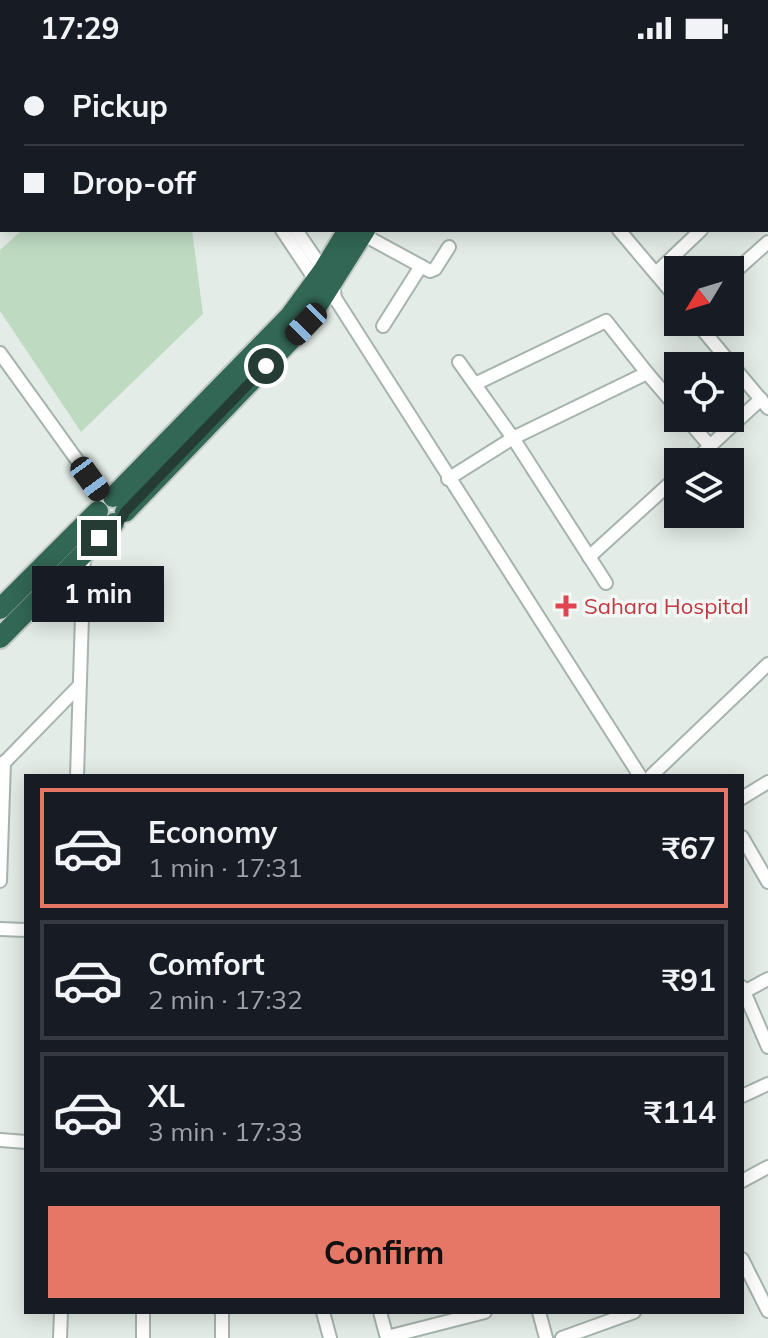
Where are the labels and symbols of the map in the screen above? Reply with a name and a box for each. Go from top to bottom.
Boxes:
north arrow [664,256,744,336]
car [281,298,331,350]
route start [248,348,284,384]
car [66,453,114,505]
route end [81,520,117,556]
callout: 1 min [33,566,165,622]
place label: Sahara Hospital [584,592,749,620]
marker: Sahara Hospital [555,595,577,617]

